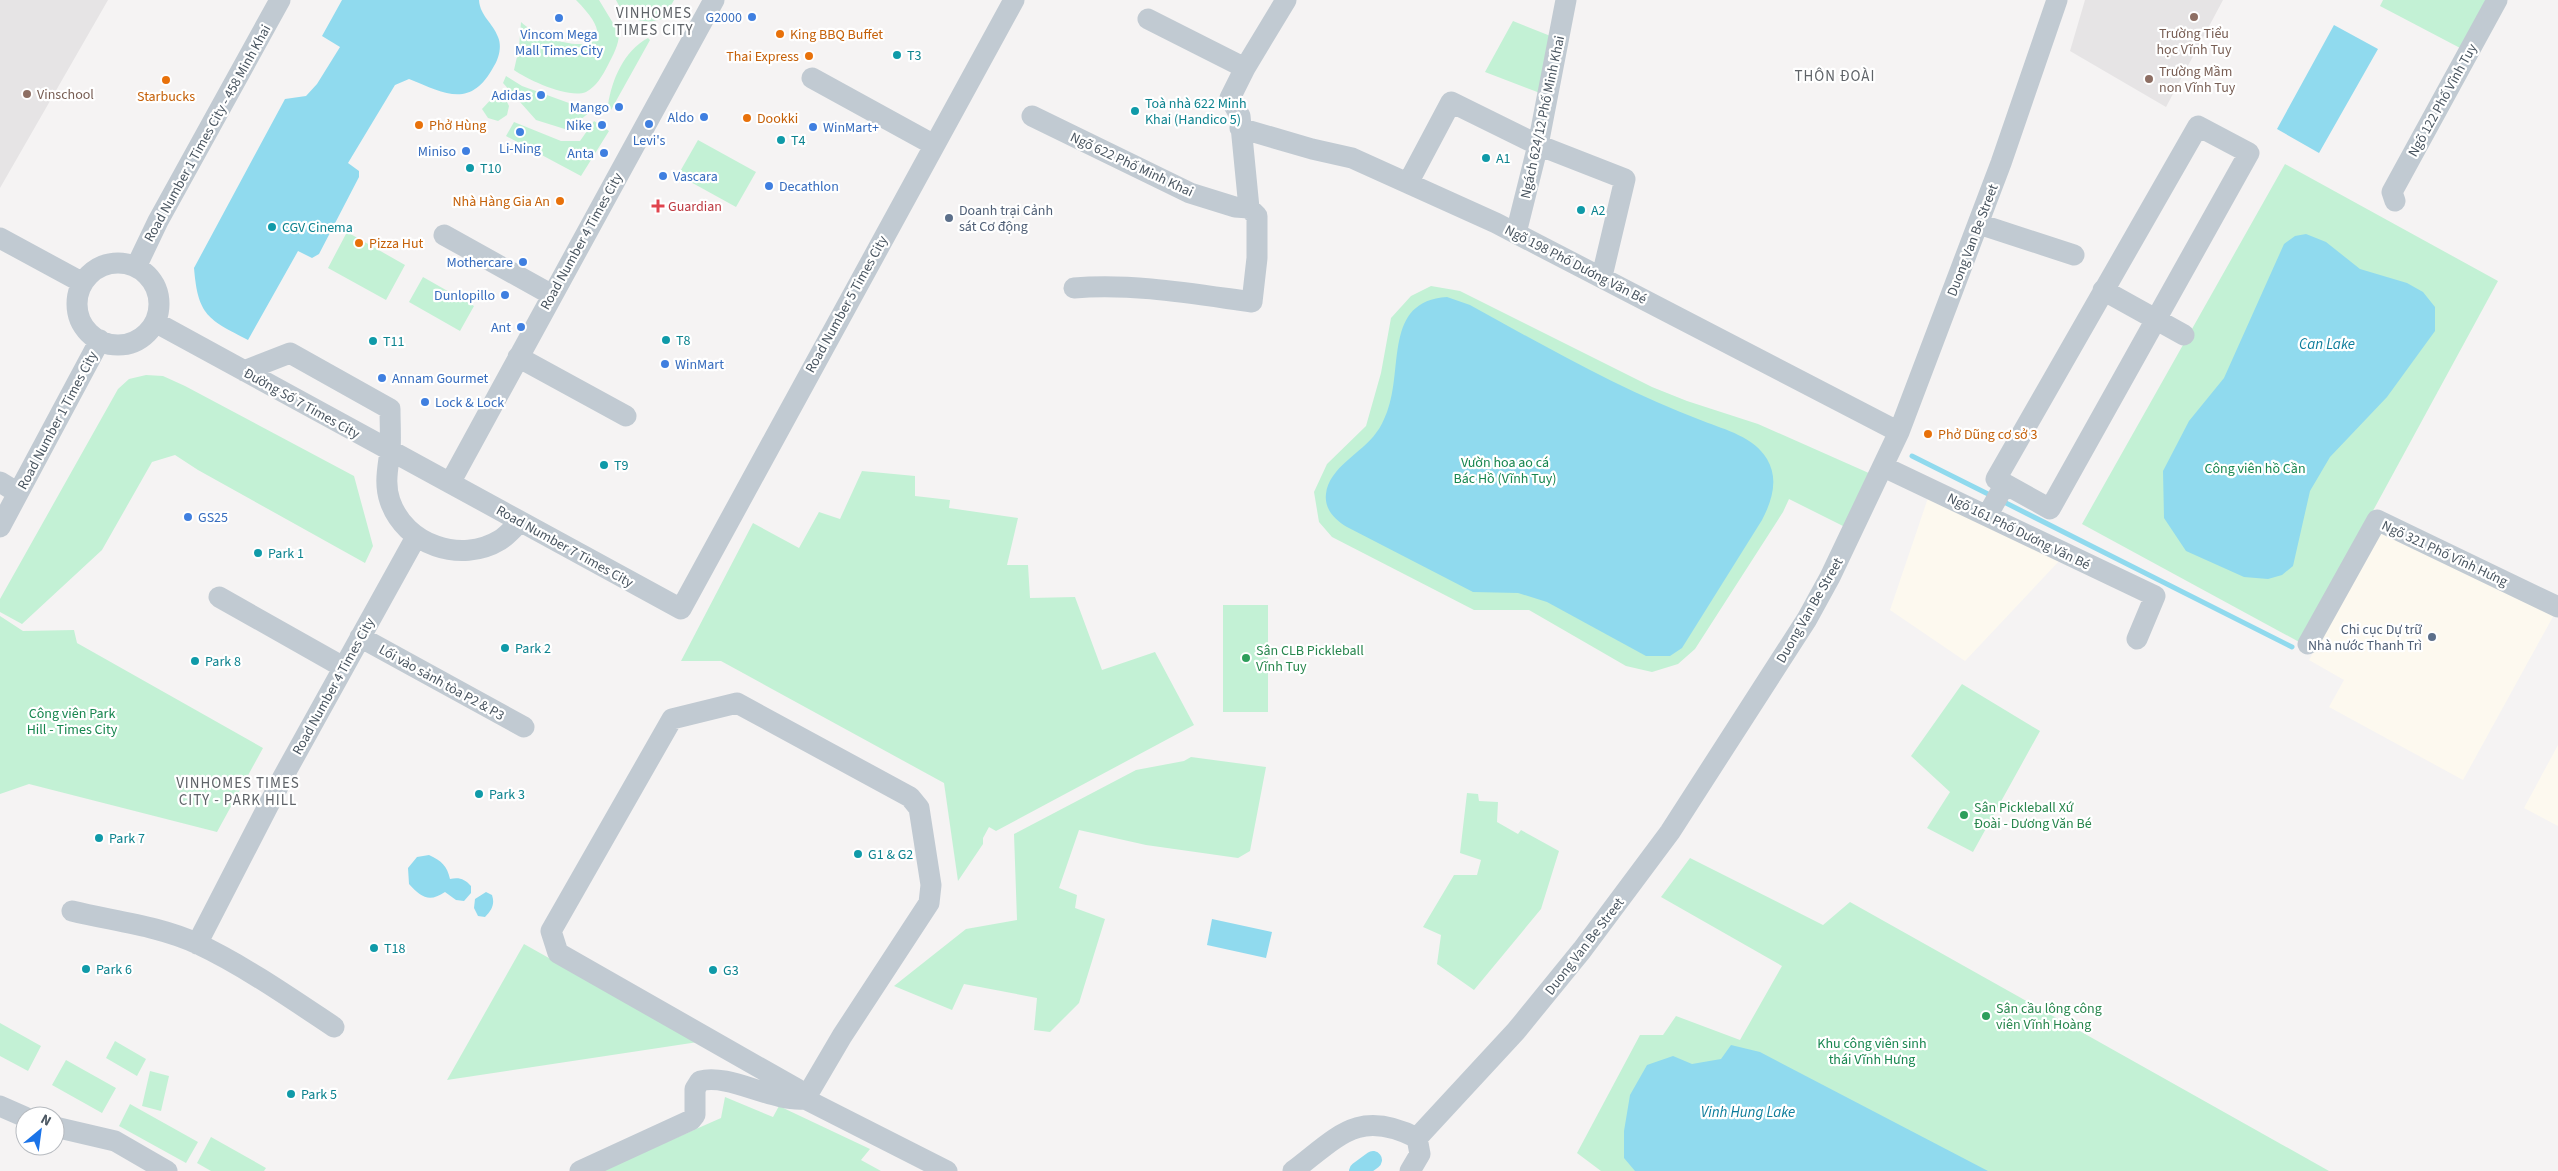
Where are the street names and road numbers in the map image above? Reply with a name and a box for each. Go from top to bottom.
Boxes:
street label: Road Number 1 Times City - 458 Minh Khai [140,21,276,246]
street label: Ngách 624/12 Phố Minh Khai [1516,34,1570,201]
street label: Ngõ 122 Phố Vĩnh Tuy [2403,40,2483,161]
street label: Ngõ 622 Phố Minh Khai [1067,128,1196,202]
street label: Road Number 4 Times City [536,169,628,314]
street label: Duong Van Be Street [1942,181,2004,299]
street label: Ngõ 198 Phố Dương Văn Bé [1501,220,1650,309]
street label: Road Number 5 Times City [801,232,893,377]
street label: Road Number 1 Times City [13,347,103,493]
street label: Đường Số 7 Times City [240,364,364,444]
street label: Ngõ 161 Phố Dương Văn Bé [1944,489,2093,575]
street label: Road Number 7 Times City [492,501,637,593]
street label: Ngõ 321 Phố Vĩnh Hưng [2378,516,2511,592]
street label: Duong Van Be Street [1772,554,1848,667]
street label: Road Number 4 Times City [288,614,380,759]
street label: Lối vào sảnh tòa P2 & P3 [375,640,508,726]
street label: Duong Van Be Street [1540,893,1629,1000]

